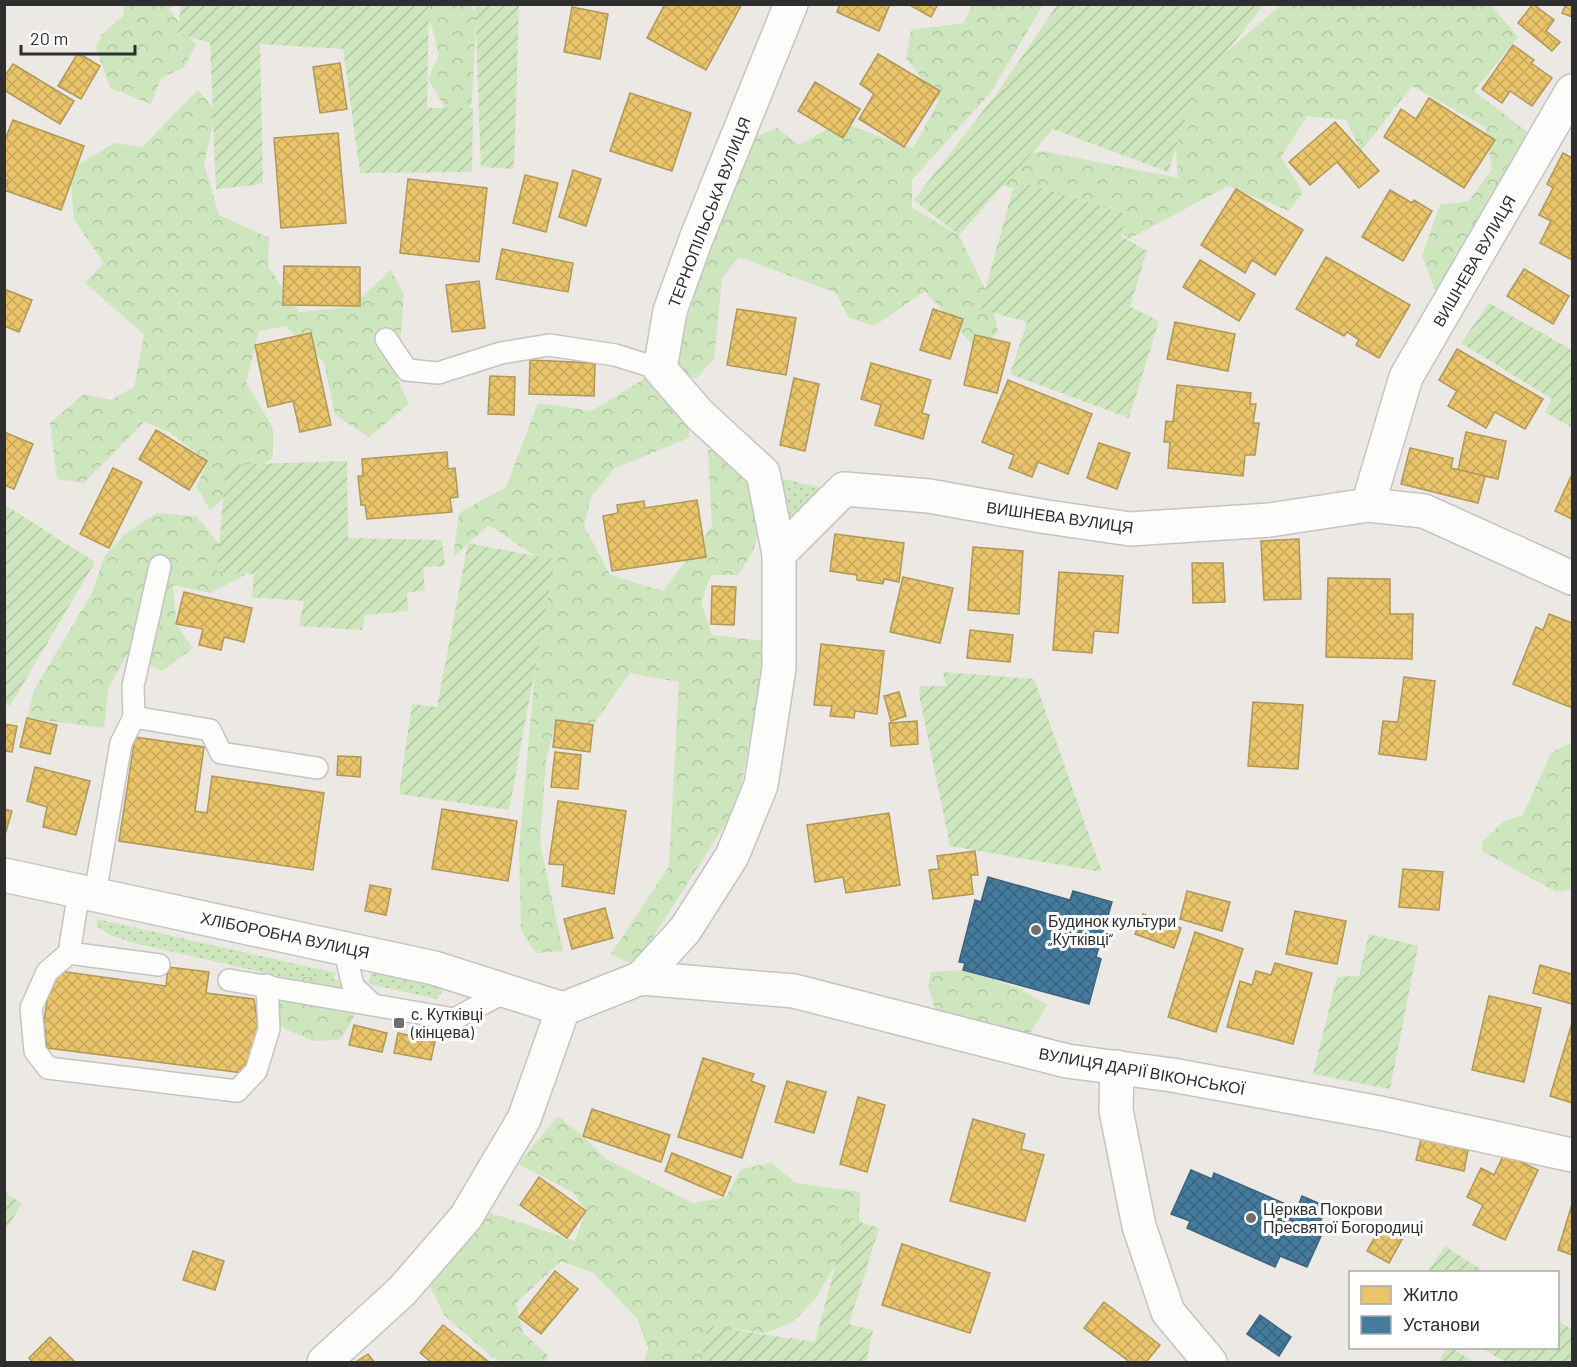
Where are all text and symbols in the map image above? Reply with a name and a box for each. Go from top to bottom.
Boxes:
scale bar [21,18,135,56]
text: 20 m [30,27,68,49]
street label: ТЕРНОПІЛЬСЬКА ВУЛИЦЯ [663,114,754,310]
street label: ВИШНЕВА ВУЛИЦЯ [1428,192,1519,330]
street label: ВИШНЕВА ВУЛИЦЯ [985,497,1135,536]
street label: ХЛІБОРОБНА ВУЛИЦЯ [199,907,371,962]
place label: Будинок культури „Кутківці“ [1048,911,1176,948]
marker: Будинок культури „Кутківці“ [1029,923,1043,937]
place label: с. Кутківці (кінцева) [410,1004,483,1041]
marker: с. Кутківці (кінцева) [392,1016,406,1030]
street label: ВУЛИЦЯ ДАРІЇ ВІКОНСЬКОЇ [1038,1043,1247,1098]
place label: Церква Покрови Пресвятої Богородиці [1263,1199,1423,1236]
marker: Церква Покрови Пресвятої Богородиці [1244,1211,1258,1225]
legend [1349,1271,1559,1349]
text: Житло [1403,1283,1458,1305]
text: Установи [1403,1313,1480,1335]

